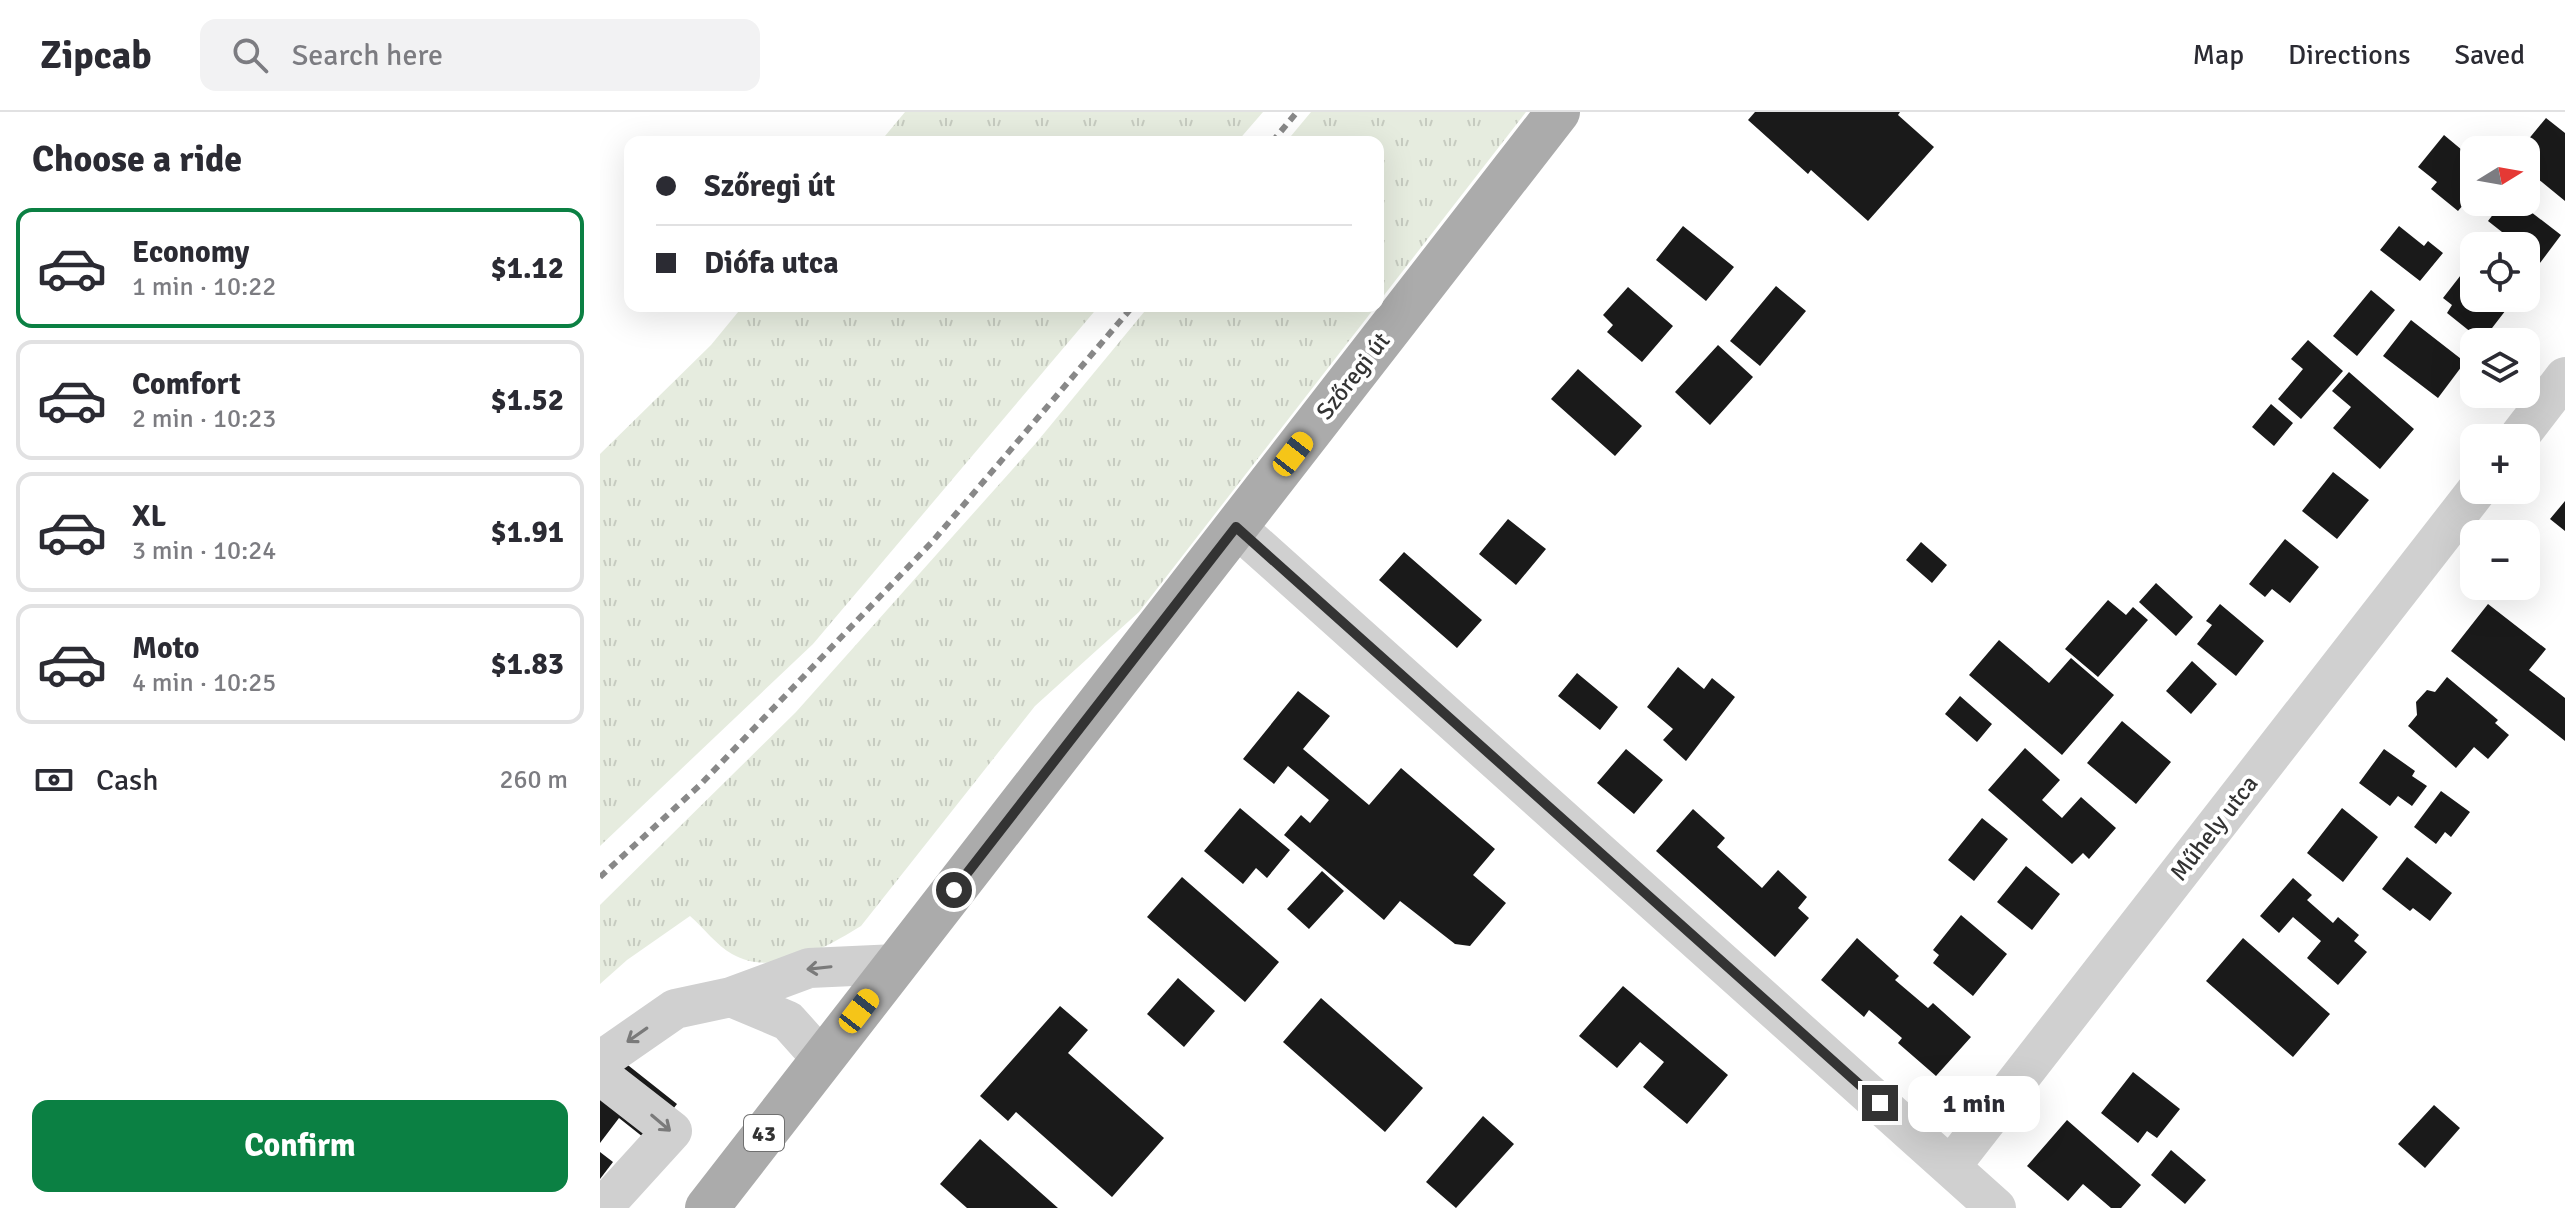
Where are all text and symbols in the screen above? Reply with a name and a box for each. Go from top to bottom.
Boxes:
search box [200,19,760,91]
text: Zipcab [40,32,152,79]
icon: search [228,33,272,77]
text: Search here [292,37,443,74]
text: Map [2192,38,2244,72]
text: Directions [2288,38,2410,72]
text: Saved [2454,38,2525,72]
north arrow [2460,136,2540,216]
map controls [2460,136,2540,600]
text: Choose a ride [32,137,242,182]
text: Szőregi út [704,168,835,205]
icon: car [36,232,108,304]
button: locate [2460,232,2540,312]
text: Economy [132,234,249,271]
text: Diófa utca [704,245,839,282]
text: $1.12 [491,250,564,287]
text: 1 min · 10:22 [132,271,276,303]
street label: Szőregi út [1310,326,1396,426]
button: layers [2460,328,2540,408]
icon: car [36,364,108,436]
text: Comfort [132,366,241,403]
text: $1.52 [491,382,564,419]
text: 2 min · 10:23 [132,403,276,435]
button: + [2460,424,2540,504]
car [1269,428,1317,480]
icon: car [36,496,108,568]
text: XL [132,498,166,535]
text: $1.91 [491,514,564,551]
button: − [2460,520,2540,600]
text: 3 min · 10:24 [132,535,276,567]
icon: car [36,628,108,700]
text: Moto [132,630,199,667]
text: $1.83 [491,646,564,683]
text: 4 min · 10:25 [132,667,276,699]
icon: cash [32,758,76,802]
text: Cash [96,762,159,799]
text: 260 m [499,764,568,796]
street label: Műhely utca [2164,769,2264,887]
route start [936,872,972,908]
one-way arrow [806,961,833,976]
car [835,985,883,1037]
one-way arrow [627,1027,649,1043]
callout: 1 min [1908,1075,2040,1131]
route end [1862,1085,1898,1121]
text: 1 min [1943,1088,2005,1120]
button: Confirm [32,1100,568,1192]
one-way arrow [650,1113,671,1131]
road number: 43 [744,1115,784,1151]

